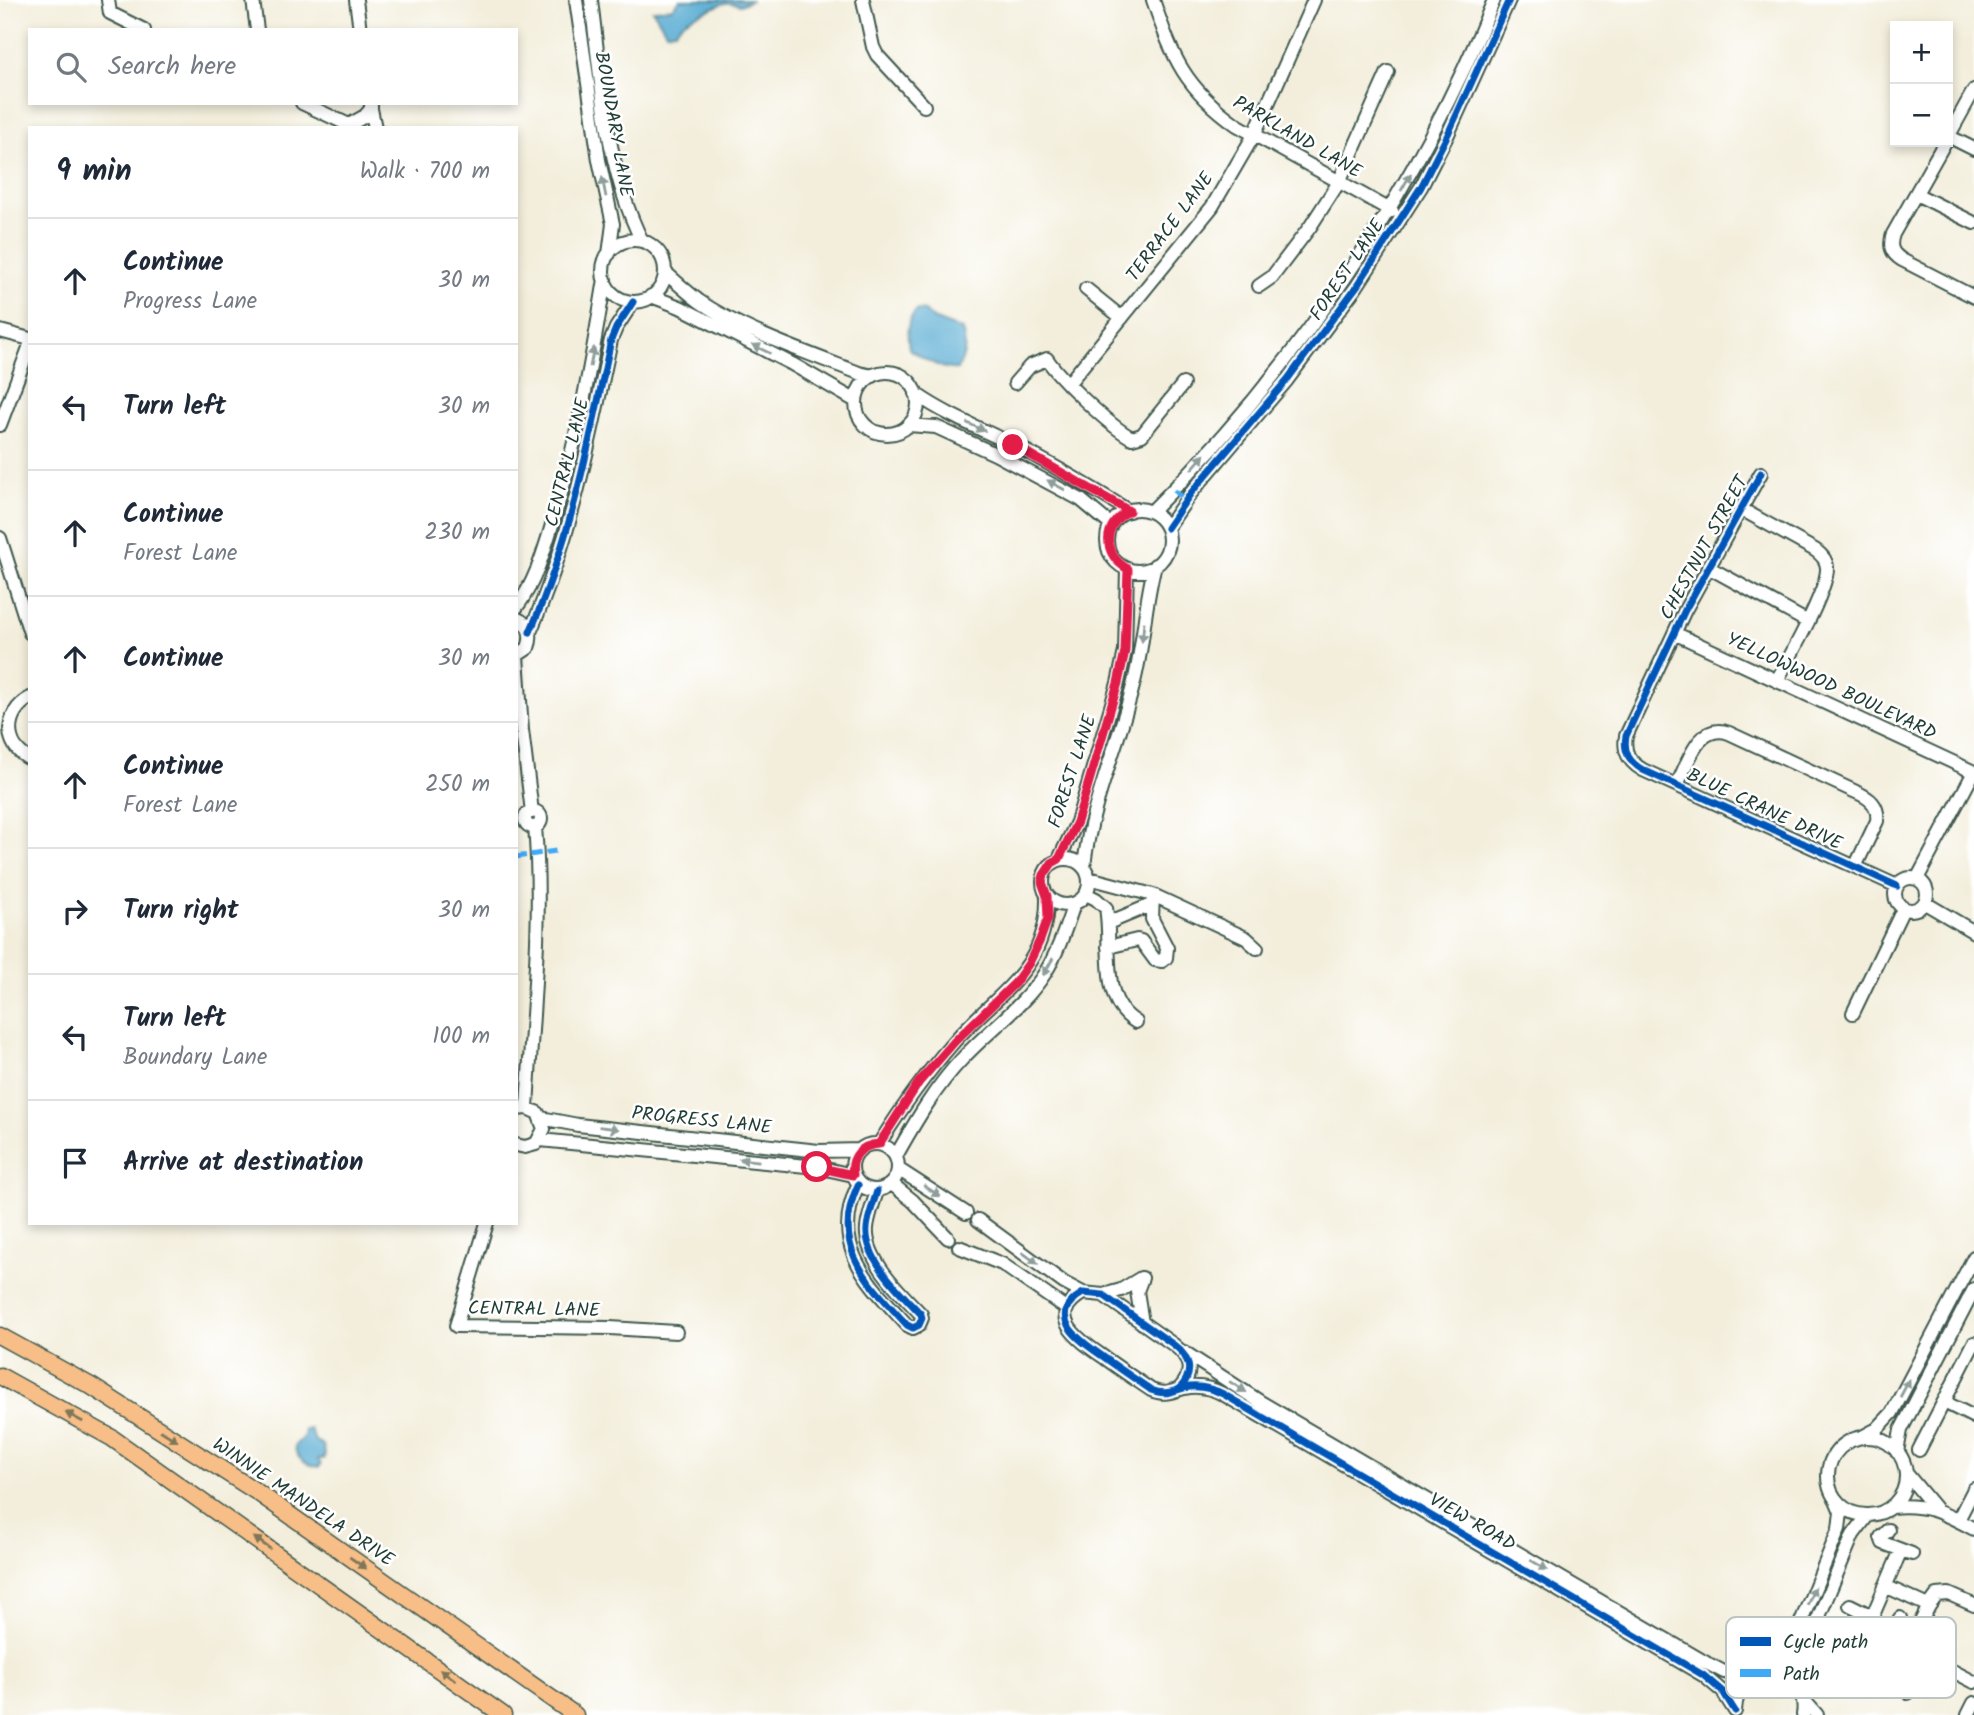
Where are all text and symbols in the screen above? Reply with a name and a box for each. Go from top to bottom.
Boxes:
map controls [1890,21,1953,147]
button: + [1890,21,1953,84]
search box [28,28,518,105]
text: Search here [108,46,236,88]
icon: search [52,48,90,86]
street label: BOUNDARY LANE [585,49,641,200]
button: − [1890,84,1953,147]
street label: PARKLAND LANE [1227,89,1368,187]
text: 9 min [56,148,132,196]
text: Walk · 700 m [360,154,490,190]
street label: TERRACE LANE [1119,165,1223,289]
one-way arrow [1400,172,1412,192]
one-way arrow [599,176,610,198]
street label: FOREST LANE [1302,212,1393,327]
text: Continue [123,242,224,284]
icon: ahead [56,262,94,300]
text: 30 m [438,263,490,299]
text: Progress Lane [123,284,257,320]
one-way arrow [751,343,771,354]
one-way arrow [587,346,598,368]
text: Turn left [123,386,226,428]
icon: left [56,388,94,426]
text: 30 m [438,389,490,425]
street label: CENTRAL LANE [537,394,599,530]
one-way arrow [966,421,986,433]
route end [997,429,1028,460]
one-way arrow [1190,454,1205,471]
street label: CHESTNUT STREET [1653,469,1758,626]
one-way arrow [1047,479,1066,491]
text: Continue [123,494,224,536]
icon: ahead [56,514,94,552]
text: 230 m [424,515,490,551]
text: Forest Lane [123,536,237,572]
one-way arrow [1137,621,1148,643]
street label: YELLOWWOOD BOULEVARD [1721,625,1941,749]
text: Continue [123,638,224,680]
icon: ahead [56,640,94,678]
text: 30 m [438,641,490,677]
street label: FOREST LANE [1040,710,1106,832]
text: Continue [123,746,224,788]
street label: BLUE CRANE DRIVE [1681,761,1848,859]
icon: ahead [56,766,94,804]
text: 250 m [425,767,490,803]
text: Forest Lane [123,788,237,824]
text: Turn right [123,890,239,932]
icon: right [56,892,94,930]
text: 30 m [438,893,490,929]
one-way arrow [1042,957,1054,976]
text: Turn left [123,998,226,1040]
icon: left [56,1018,94,1056]
text: 100 m [432,1019,490,1055]
text: Boundary Lane [123,1040,267,1076]
street label: PROGRESS LANE [630,1099,774,1143]
one-way arrow [598,1123,620,1134]
text: Arrive at destination [123,1142,363,1184]
icon: arrive [56,1144,94,1182]
route start [801,1151,832,1182]
one-way arrow [737,1154,759,1165]
one-way arrow [923,1184,941,1198]
one-way arrow [1021,1251,1039,1265]
street label: CENTRAL LANE [468,1294,601,1326]
one-way arrow [1899,1377,1911,1397]
one-way arrow [1228,1381,1247,1394]
one-way arrow [63,1411,83,1423]
one-way arrow [160,1429,179,1442]
street label: WINNIE MANDELA DRIVE [206,1430,401,1575]
street label: VIEW ROAD [1423,1486,1521,1560]
one-way arrow [253,1536,271,1550]
one-way arrow [349,1556,367,1570]
one-way arrow [1529,1559,1549,1571]
one-way arrow [1806,1586,1817,1607]
legend [1726,1617,1956,1698]
text: Cycle path [1783,1628,1868,1658]
text: Path [1783,1660,1820,1690]
one-way arrow [439,1668,457,1682]

